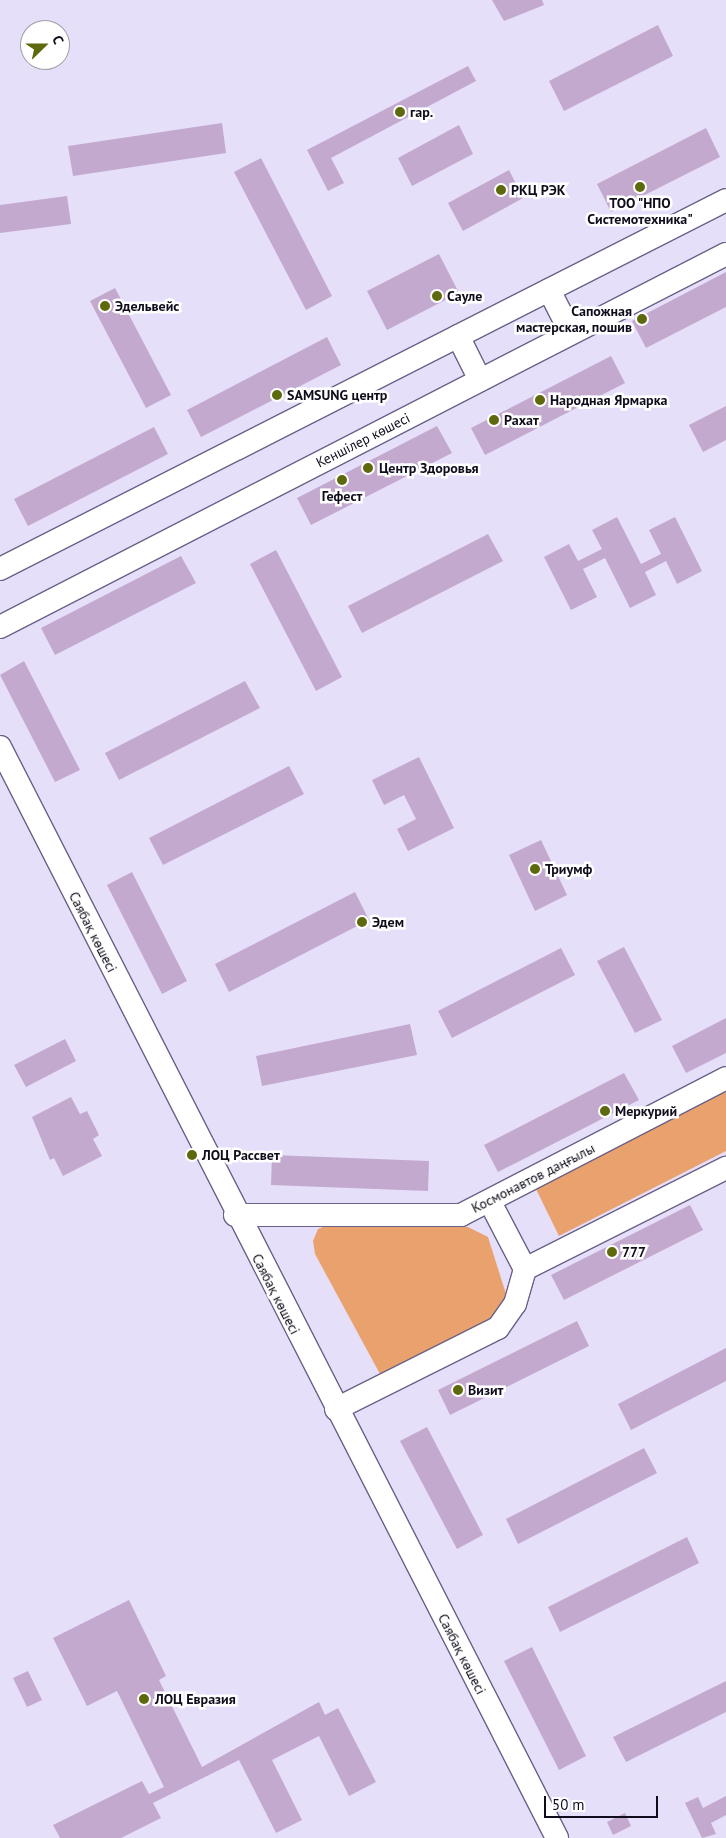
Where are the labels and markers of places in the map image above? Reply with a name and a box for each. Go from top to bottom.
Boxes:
place label: гар. [410,104,433,120]
marker: гар. [394,106,406,118]
marker: ТОО "НПО Системотехника" [634,181,646,193]
place label: РКЦ РЭК [511,182,565,198]
marker: РКЦ РЭК [495,184,507,196]
place label: ТОО "НПО Системотехника" [587,195,693,228]
place label: Сауле [447,288,482,304]
marker: Сауле [431,290,443,302]
place label: Эдельвейс [115,298,179,314]
marker: Эдельвейс [99,300,111,312]
place label: Сапожная мастерская, пошив [515,303,632,336]
marker: Сапожная мастерская, пошив [636,313,648,325]
place label: SAMSUNG центр [287,387,387,403]
marker: SAMSUNG центр [271,389,283,401]
place label: Народная Ярмарка [550,392,667,408]
marker: Народная Ярмарка [534,394,546,406]
place label: Рахат [504,412,539,428]
marker: Рахат [488,414,500,426]
place label: Центр Здоровья [379,460,479,476]
marker: Центр Здоровья [361,461,375,475]
marker: Гефест [336,474,348,486]
place label: Гефест [322,488,362,504]
place label: Триумф [545,861,592,877]
marker: Триумф [529,863,541,875]
place label: Эдем [372,914,404,930]
marker: Эдем [356,916,368,928]
place label: Меркурий [615,1103,677,1119]
marker: Меркурий [599,1105,611,1117]
place label: ЛОЦ Рассвет [202,1147,280,1163]
marker: ЛОЦ Рассвет [186,1149,198,1161]
place label: 777 [622,1244,646,1260]
marker: 777 [606,1246,618,1258]
place label: Визит [468,1382,503,1398]
marker: Визит [452,1384,464,1396]
place label: ЛОЦ Евразия [155,1691,236,1707]
marker: ЛОЦ Евразия [137,1692,151,1706]

